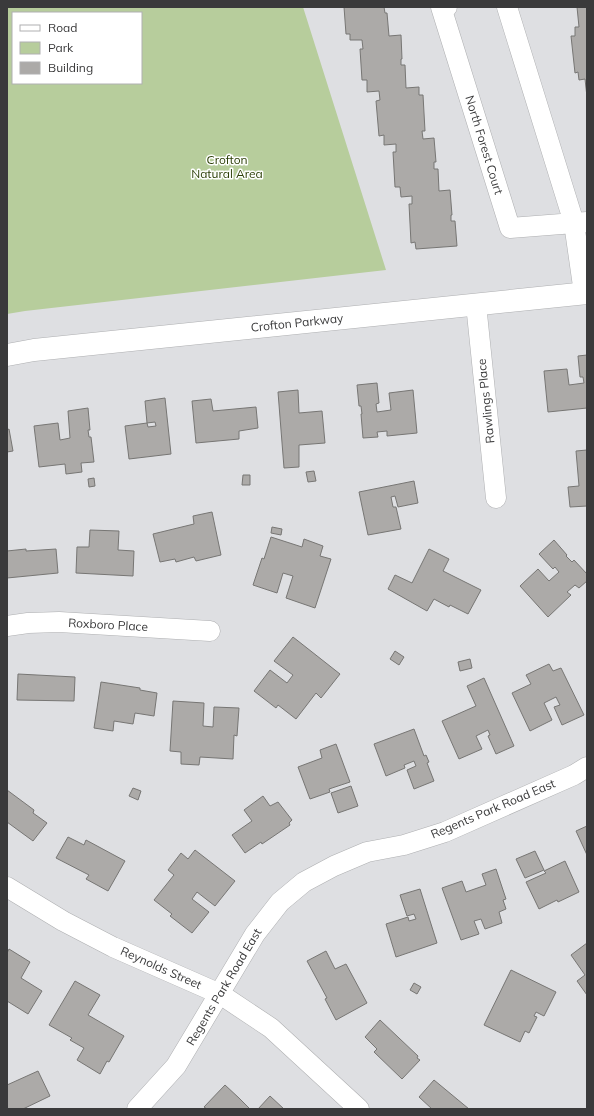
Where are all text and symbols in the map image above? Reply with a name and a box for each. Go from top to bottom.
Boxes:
legend [12,12,142,84]
text: Road [48,20,77,35]
text: Park [48,40,74,55]
text: Building [48,60,93,75]
street label: North Forest Court [462,94,507,196]
park label: Crofton Natural Area [191,152,263,181]
street label: Crofton Parkway [250,310,345,335]
street label: Rawlings Place [474,358,497,444]
street label: Roxboro Place [68,615,148,634]
street label: Regents Park Road East [428,775,557,842]
street label: Regents Park Road East [183,925,265,1048]
street label: Reynolds Street [118,943,204,992]

